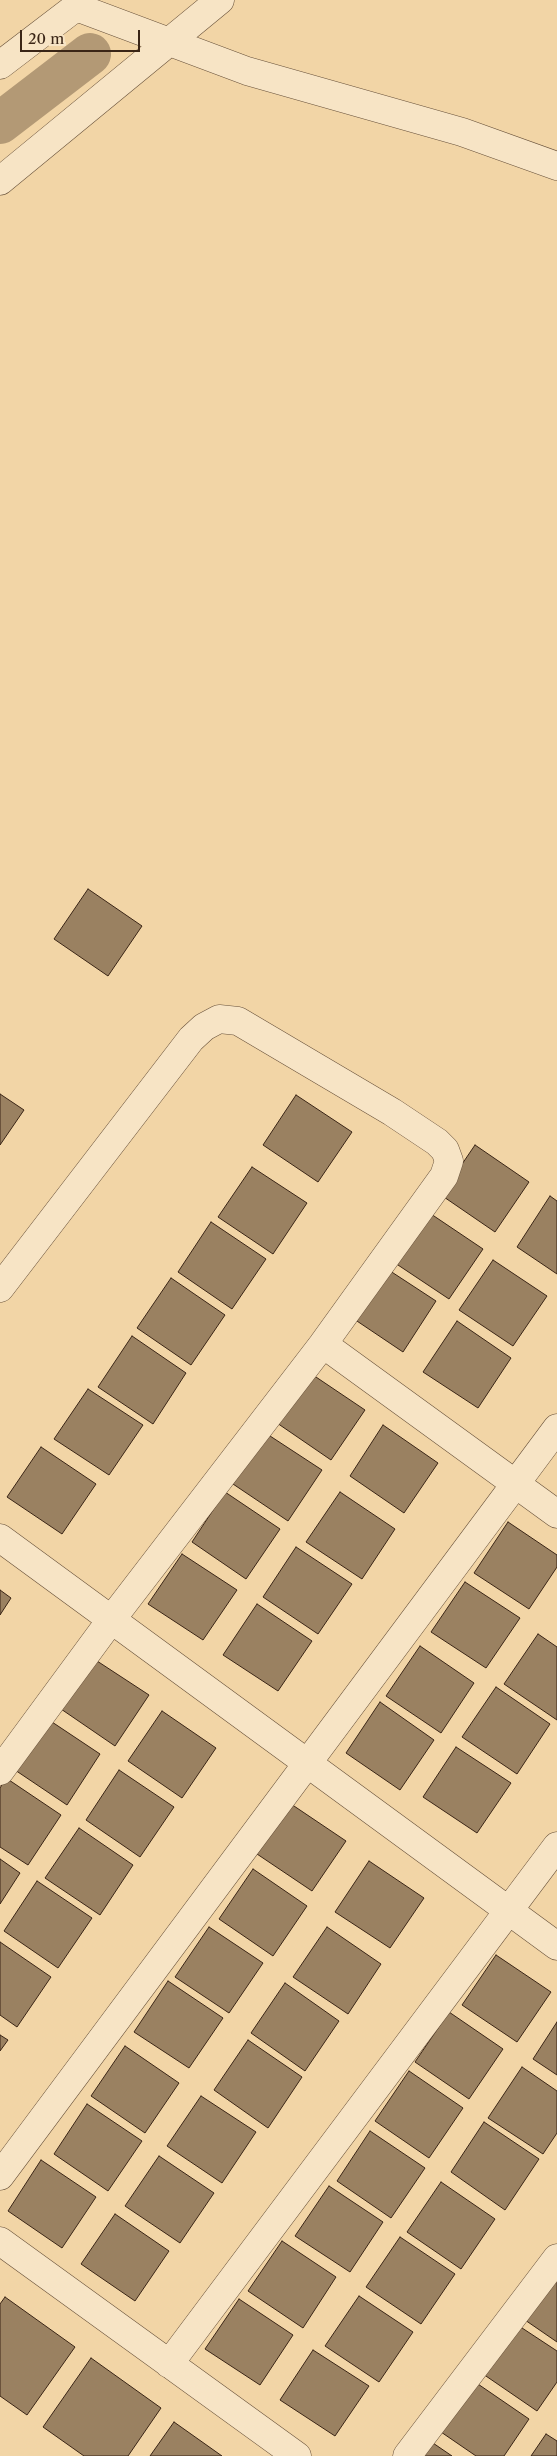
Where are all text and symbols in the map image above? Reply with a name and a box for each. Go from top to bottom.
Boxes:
scale bar [22,20,142,52]
text: 20 m [28,29,64,48]

